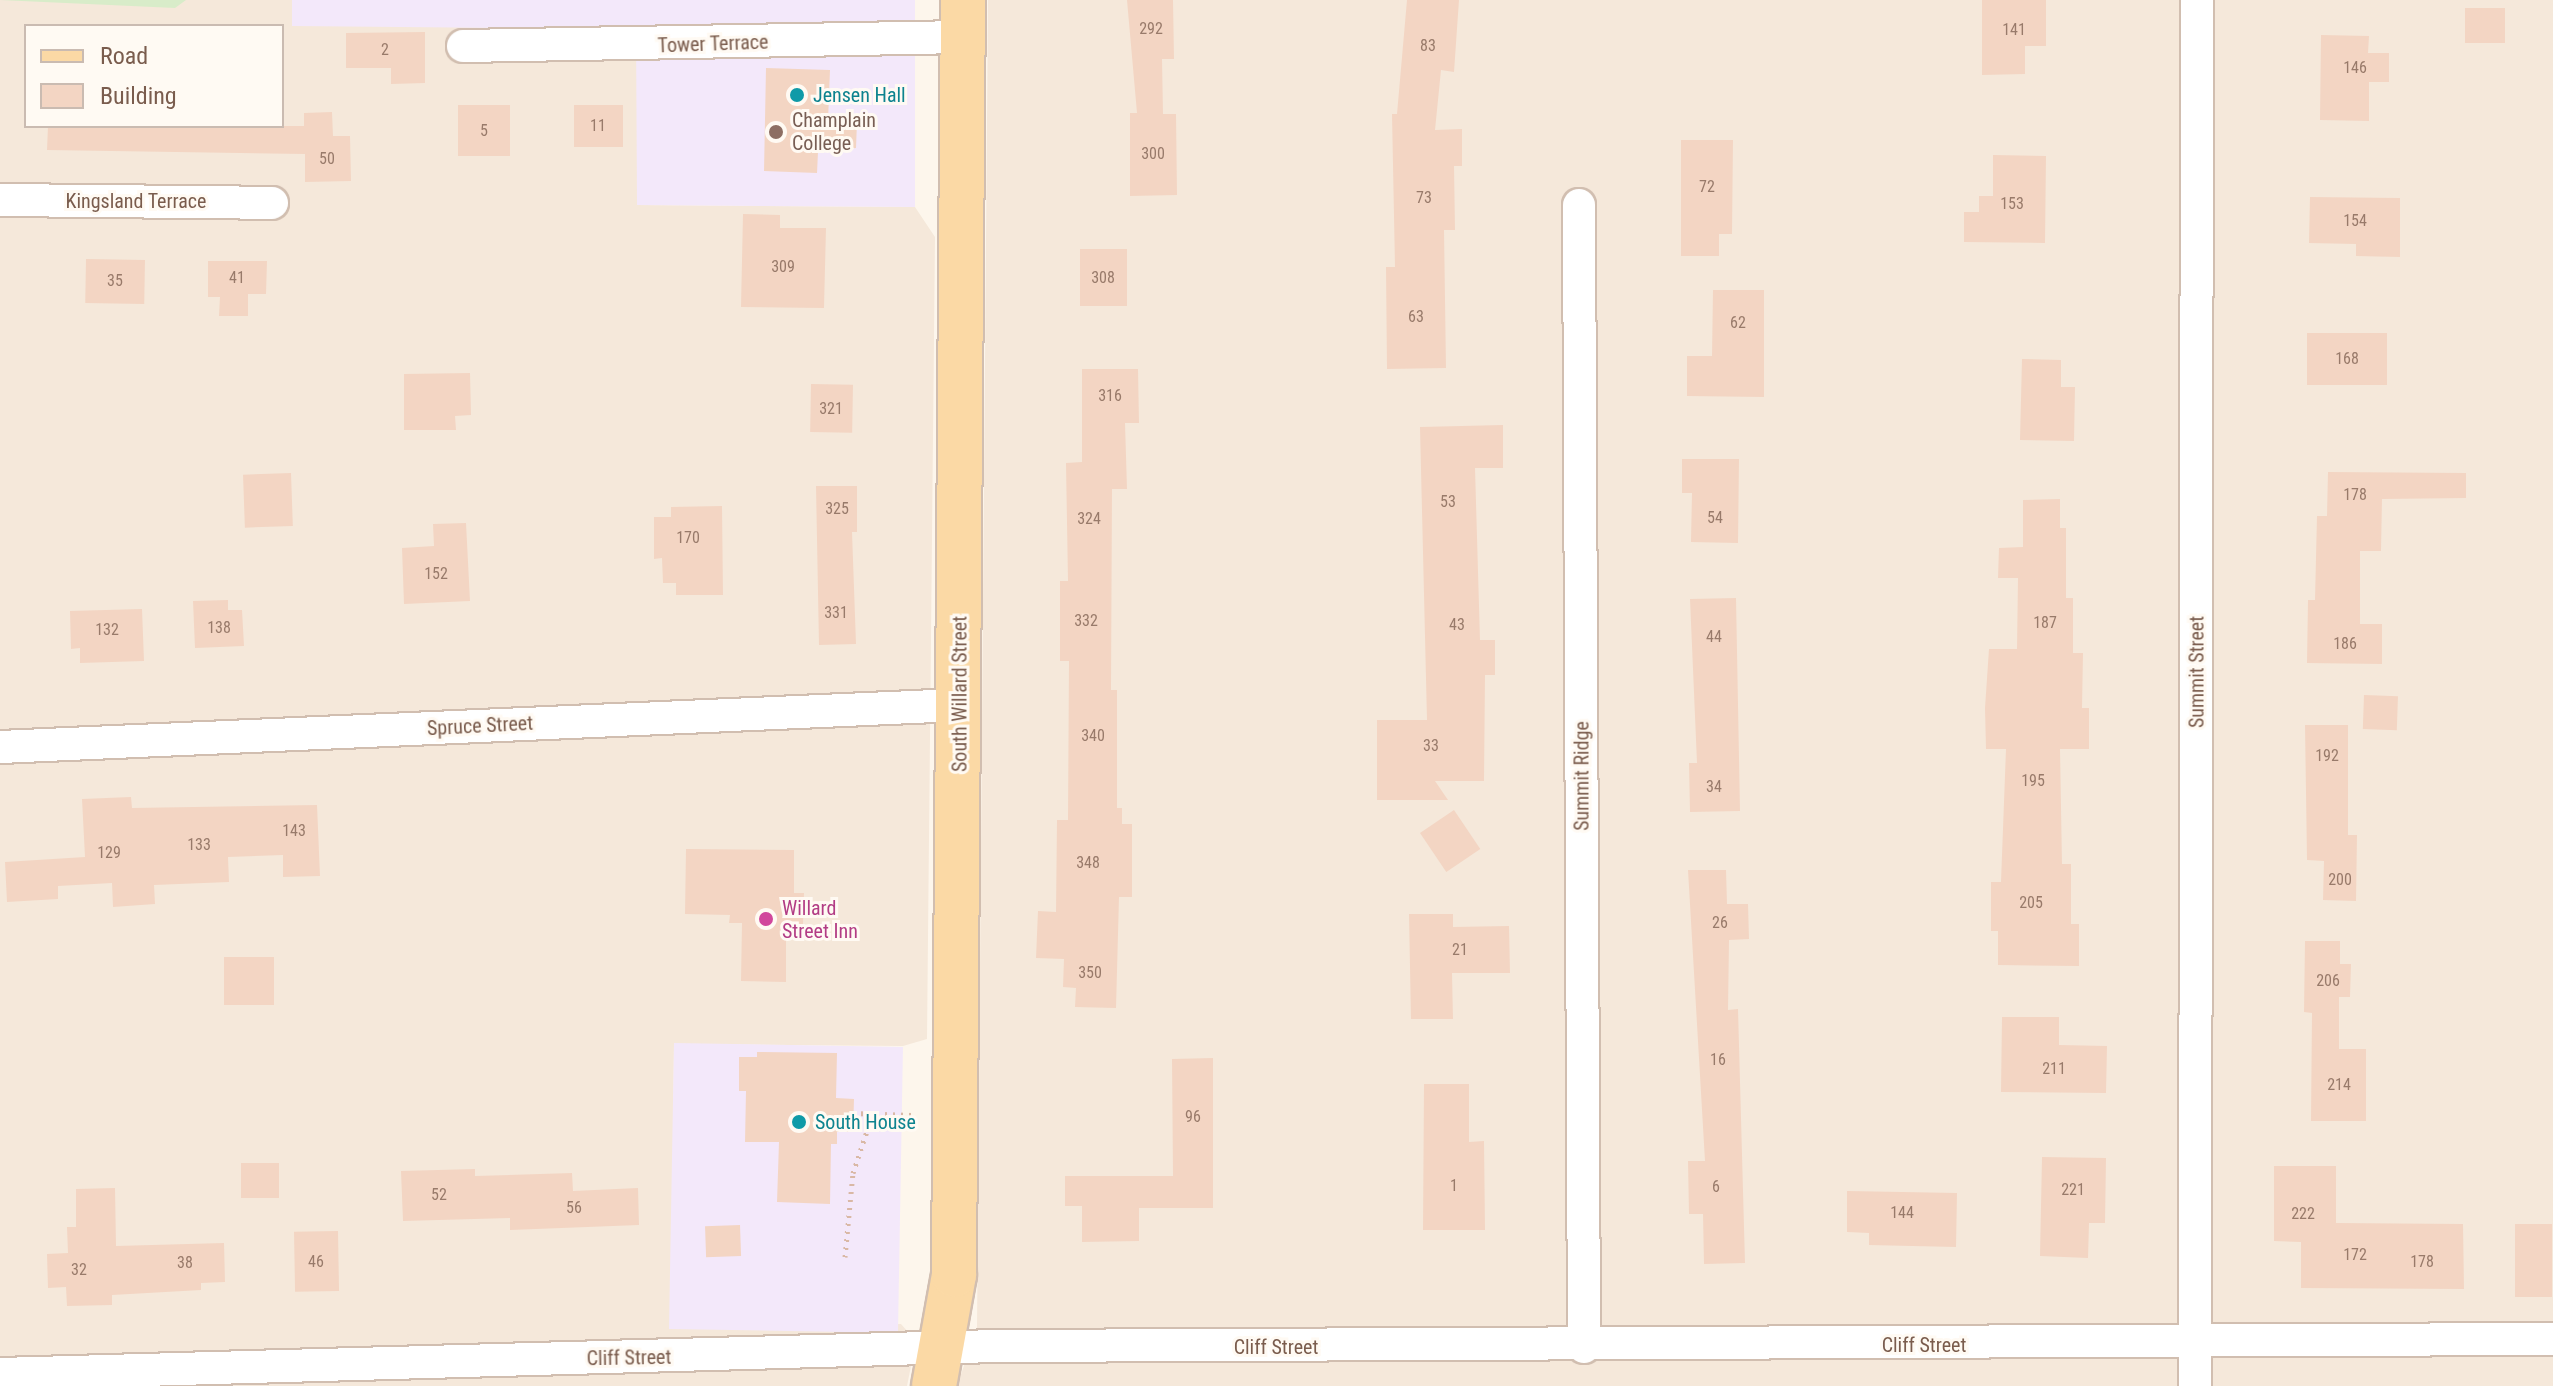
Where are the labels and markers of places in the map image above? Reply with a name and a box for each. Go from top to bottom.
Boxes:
place label: Jensen Hall [813,83,906,107]
marker: Jensen Hall [788,86,806,104]
place label: Champlain College [792,108,876,155]
marker: Champlain College [767,123,785,141]
place label: Willard Street Inn [782,896,858,943]
marker: Willard Street Inn [757,910,775,928]
place label: South House [815,1110,916,1134]
marker: South House [790,1113,808,1131]

